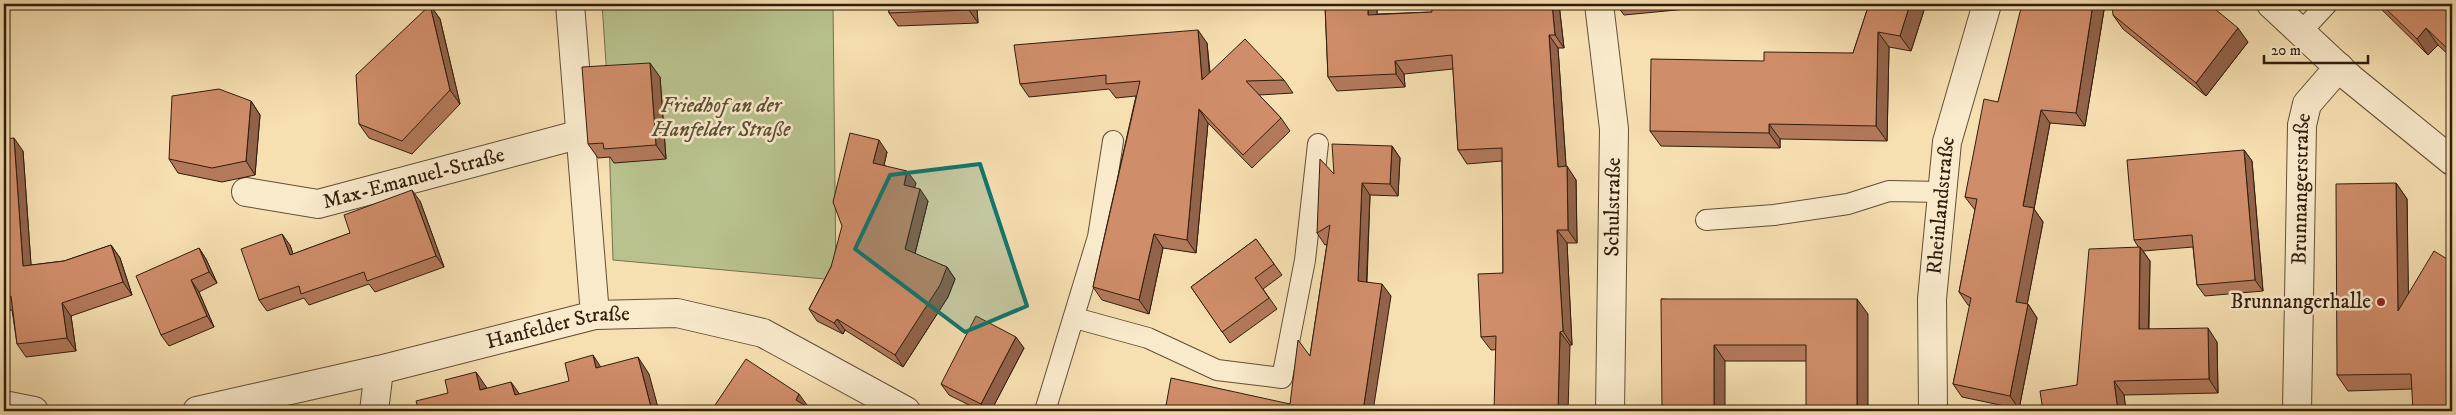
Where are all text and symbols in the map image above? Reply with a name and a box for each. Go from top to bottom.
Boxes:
scale bar [2264,32,2367,64]
text: 20 m [2271,41,2301,60]
park label: Friedhof an der Hanfelder Straße [651,93,791,143]
street label: Brunnangerstraße [2287,110,2317,265]
street label: Rheinlandstraße [1921,133,1961,276]
street label: Max-Emanuel-Straße [320,142,508,215]
street label: Schulstraße [1599,157,1627,257]
place label: Brunnangerhalle [2230,289,2371,315]
marker: Brunnangerhalle [2375,296,2387,308]
street label: Hanfelder Straße [483,301,630,355]

